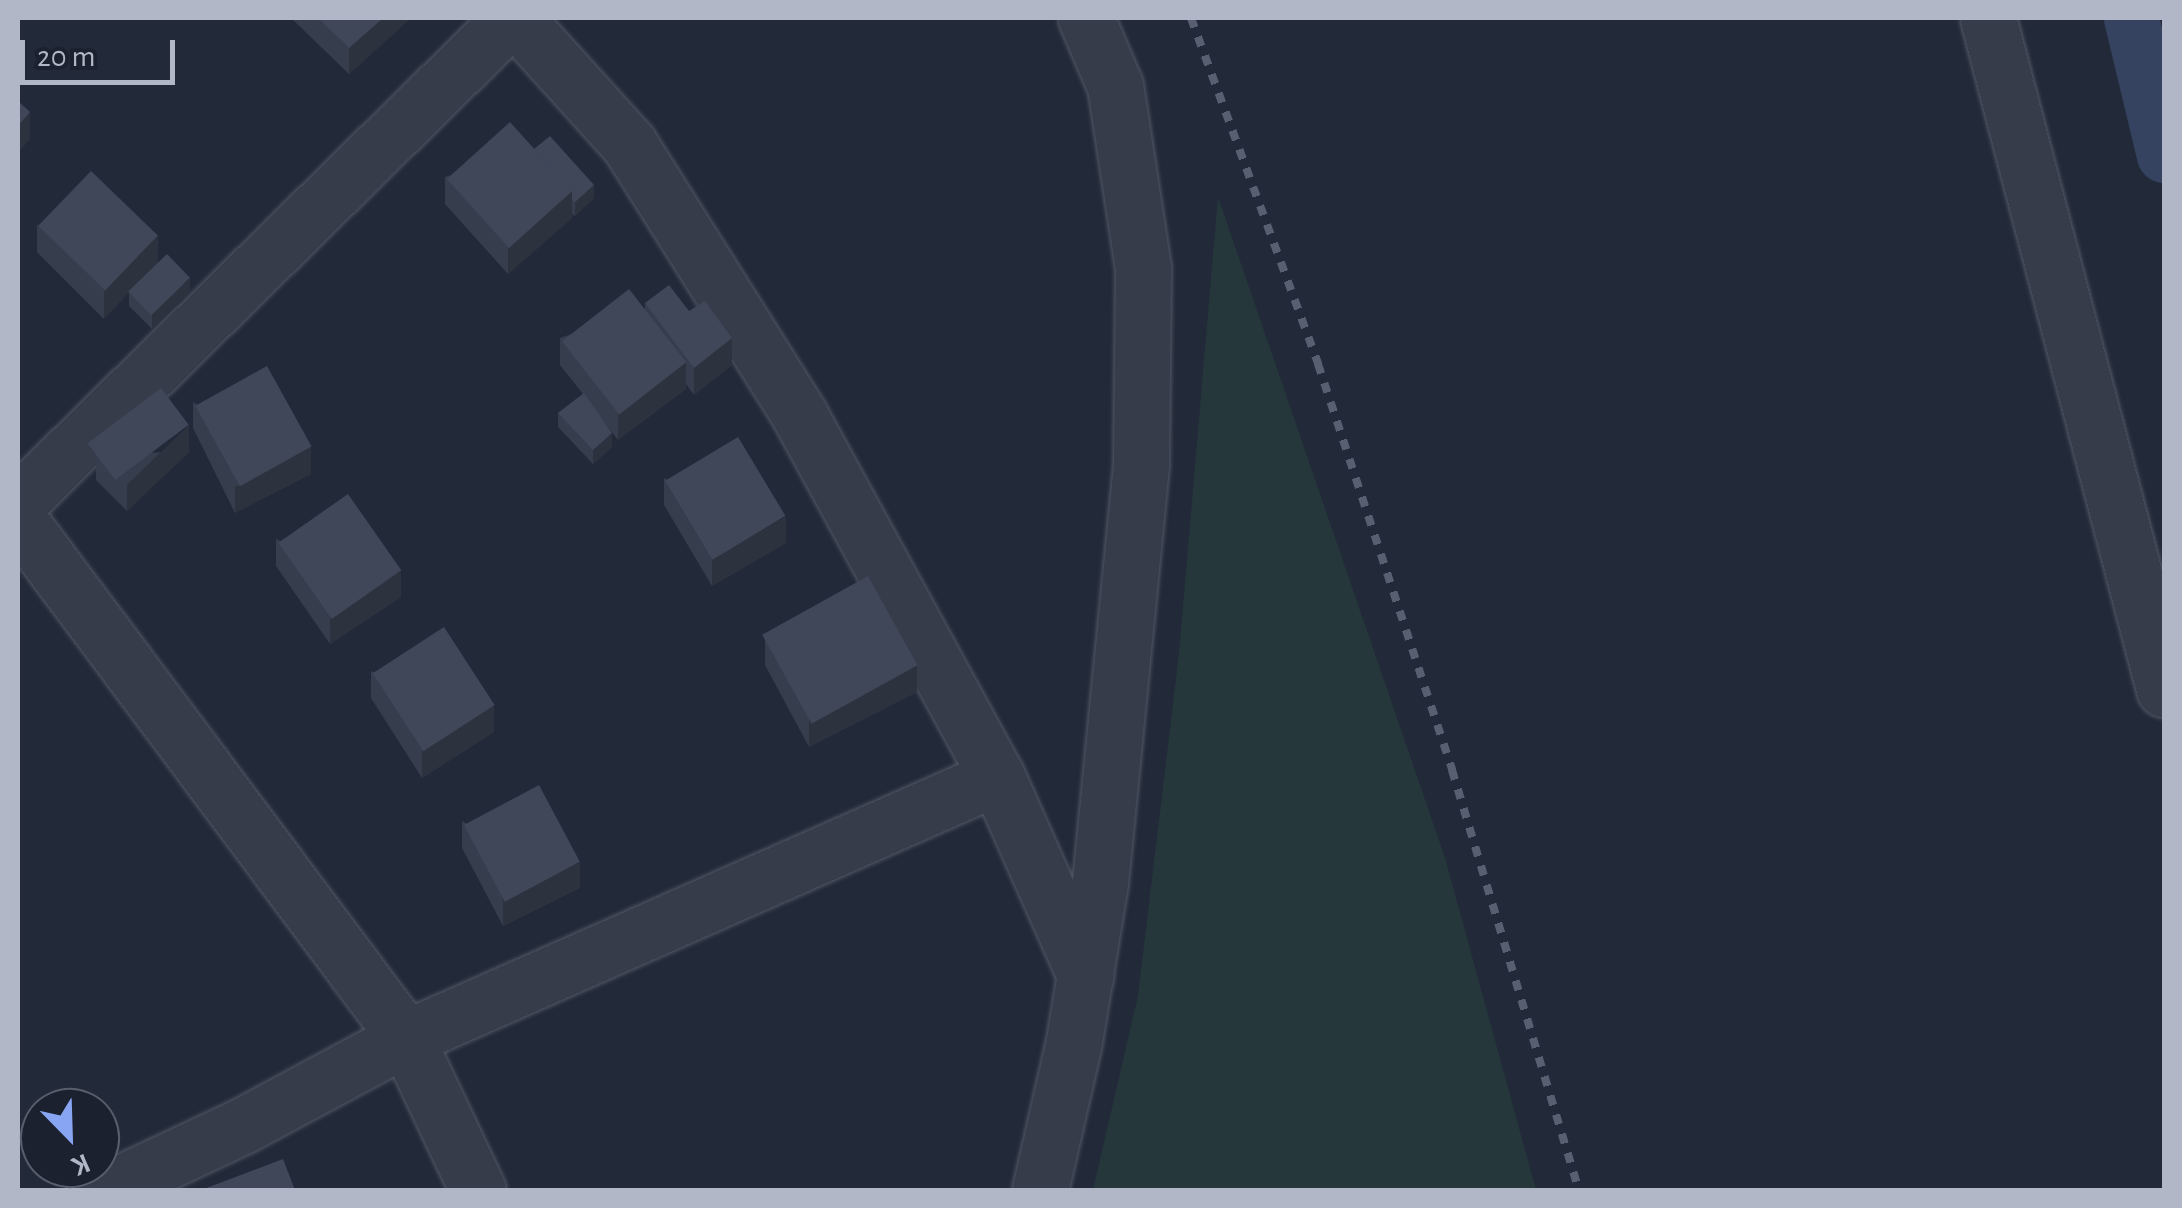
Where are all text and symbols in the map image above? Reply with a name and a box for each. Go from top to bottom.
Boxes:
scale bar [25,20,180,82]
text: 20 m [37,42,95,72]
north arrow [20,1088,120,1188]
text: K [68,1148,94,1180]

